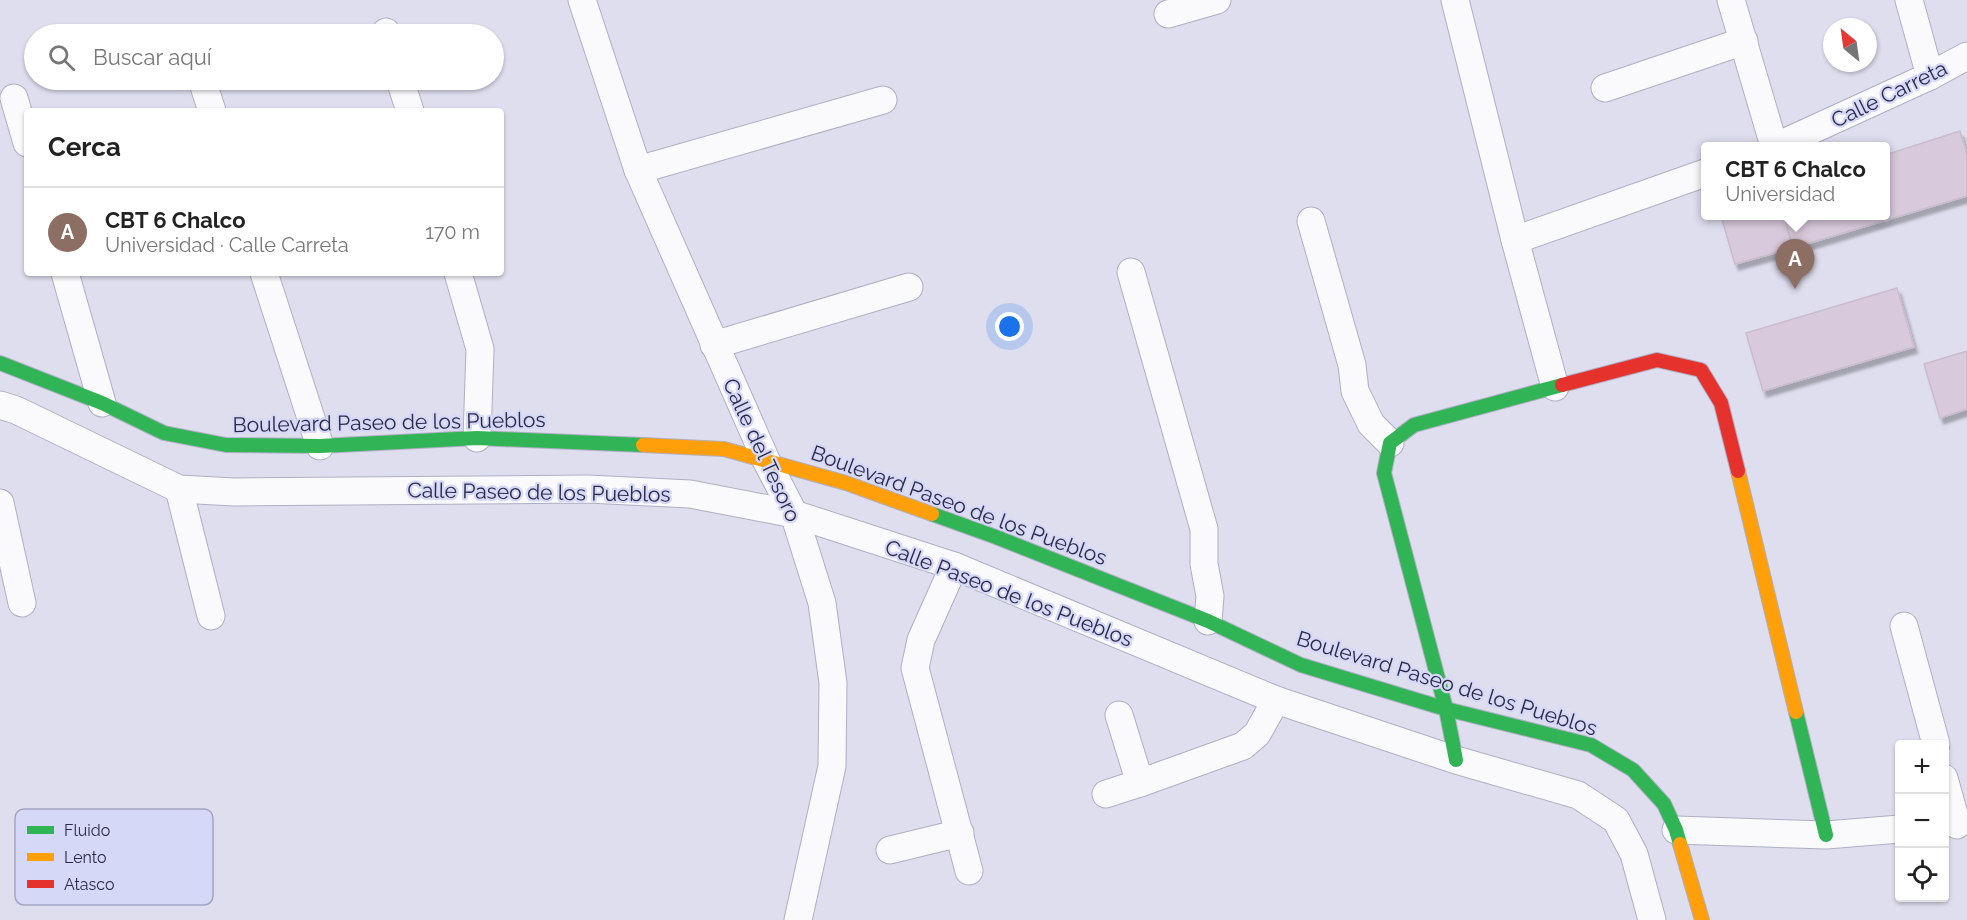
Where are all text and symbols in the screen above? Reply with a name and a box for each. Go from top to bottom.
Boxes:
north arrow [1823,18,1877,72]
search box [24,24,504,90]
icon: search [45,41,78,74]
text: Buscar aquí [93,44,212,70]
street label: Calle Carreta [1827,55,1951,133]
text: Cerca [48,132,121,162]
popup [1701,142,1890,220]
text: CBT 6 Chalco [1725,156,1866,182]
text: Universidad [1725,182,1835,206]
text: CBT 6 Chalco [105,207,245,233]
text: A [61,220,74,244]
text: 170 m [425,220,480,244]
text: Universidad · Calle Carreta [105,233,349,257]
pin: A [1776,240,1814,289]
your location [995,312,1024,341]
street label: Calle del Tesoro [718,374,806,526]
street label: Boulevard Paseo de los Pueblos [232,407,546,437]
street label: Boulevard Paseo de los Pueblos [808,440,1110,570]
street label: Calle Paseo de los Pueblos [407,477,671,507]
street label: Calle Paseo de los Pueblos [882,534,1136,652]
street label: Boulevard Paseo de los Pueblos [1294,625,1600,741]
map controls [1895,740,1949,902]
button: + [1895,740,1949,794]
button: − [1895,794,1949,848]
legend [15,809,213,905]
text: Fluido [64,821,110,840]
text: Lento [64,848,107,867]
button: locate [1895,848,1949,902]
text: Atasco [64,875,115,894]

